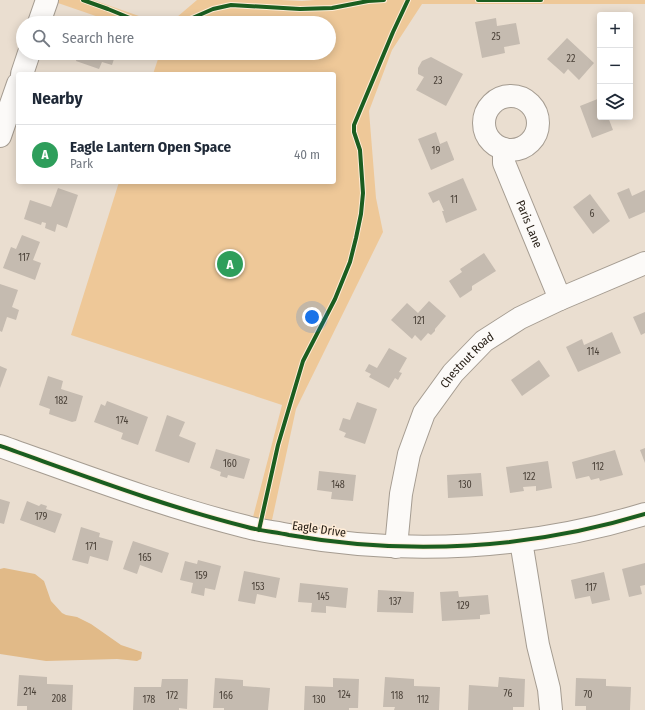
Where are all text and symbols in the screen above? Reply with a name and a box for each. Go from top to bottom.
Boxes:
map controls [597,12,633,120]
button: + [597,12,633,48]
search box [16,16,336,60]
icon: search [30,27,52,49]
text: Search here [62,29,134,47]
house number: 25 [492,31,501,43]
button: − [597,48,633,84]
house number: 22 [567,53,576,65]
house number: 23 [434,75,443,87]
button: layers [597,84,633,120]
text: Nearby [32,88,83,109]
text: Eagle Lantern Open Space [70,138,231,156]
house number: 19 [432,145,441,157]
text: A [41,147,49,162]
text: 40 m [294,147,320,162]
text: Park [70,156,93,171]
house number: 11 [450,194,458,206]
street label: Paris Lane [513,198,545,250]
house number: 6 [590,208,595,220]
pin: A [217,249,243,279]
house number: 117 [18,252,30,264]
your location [302,307,322,327]
house number: 121 [413,315,425,327]
street label: Chestnut Road [437,330,496,391]
house number: 114 [587,346,599,358]
house number: 182 [54,395,68,407]
house number: 174 [116,415,128,427]
house number: 160 [223,458,237,470]
house number: 112 [592,461,605,473]
house number: 122 [523,471,536,483]
house number: 148 [331,479,345,491]
house number: 130 [458,479,472,491]
house number: 179 [35,511,47,523]
street label: Eagle Drive [291,518,347,540]
house number: 171 [85,541,97,553]
house number: 165 [138,552,152,564]
house number: 159 [194,570,208,582]
house number: 153 [252,581,265,593]
house number: 117 [585,582,597,594]
house number: 145 [316,591,330,603]
house number: 137 [389,596,401,608]
house number: 129 [456,600,470,612]
house number: 214 [24,686,37,698]
house number: 76 [504,688,512,700]
house number: 124 [338,689,351,701]
house number: 70 [583,689,593,701]
house number: 172 [166,690,179,702]
house number: 166 [219,690,233,702]
house number: 118 [391,690,403,702]
house number: 208 [52,693,66,705]
house number: 178 [143,694,155,706]
house number: 130 [312,694,326,706]
house number: 112 [417,694,430,706]

